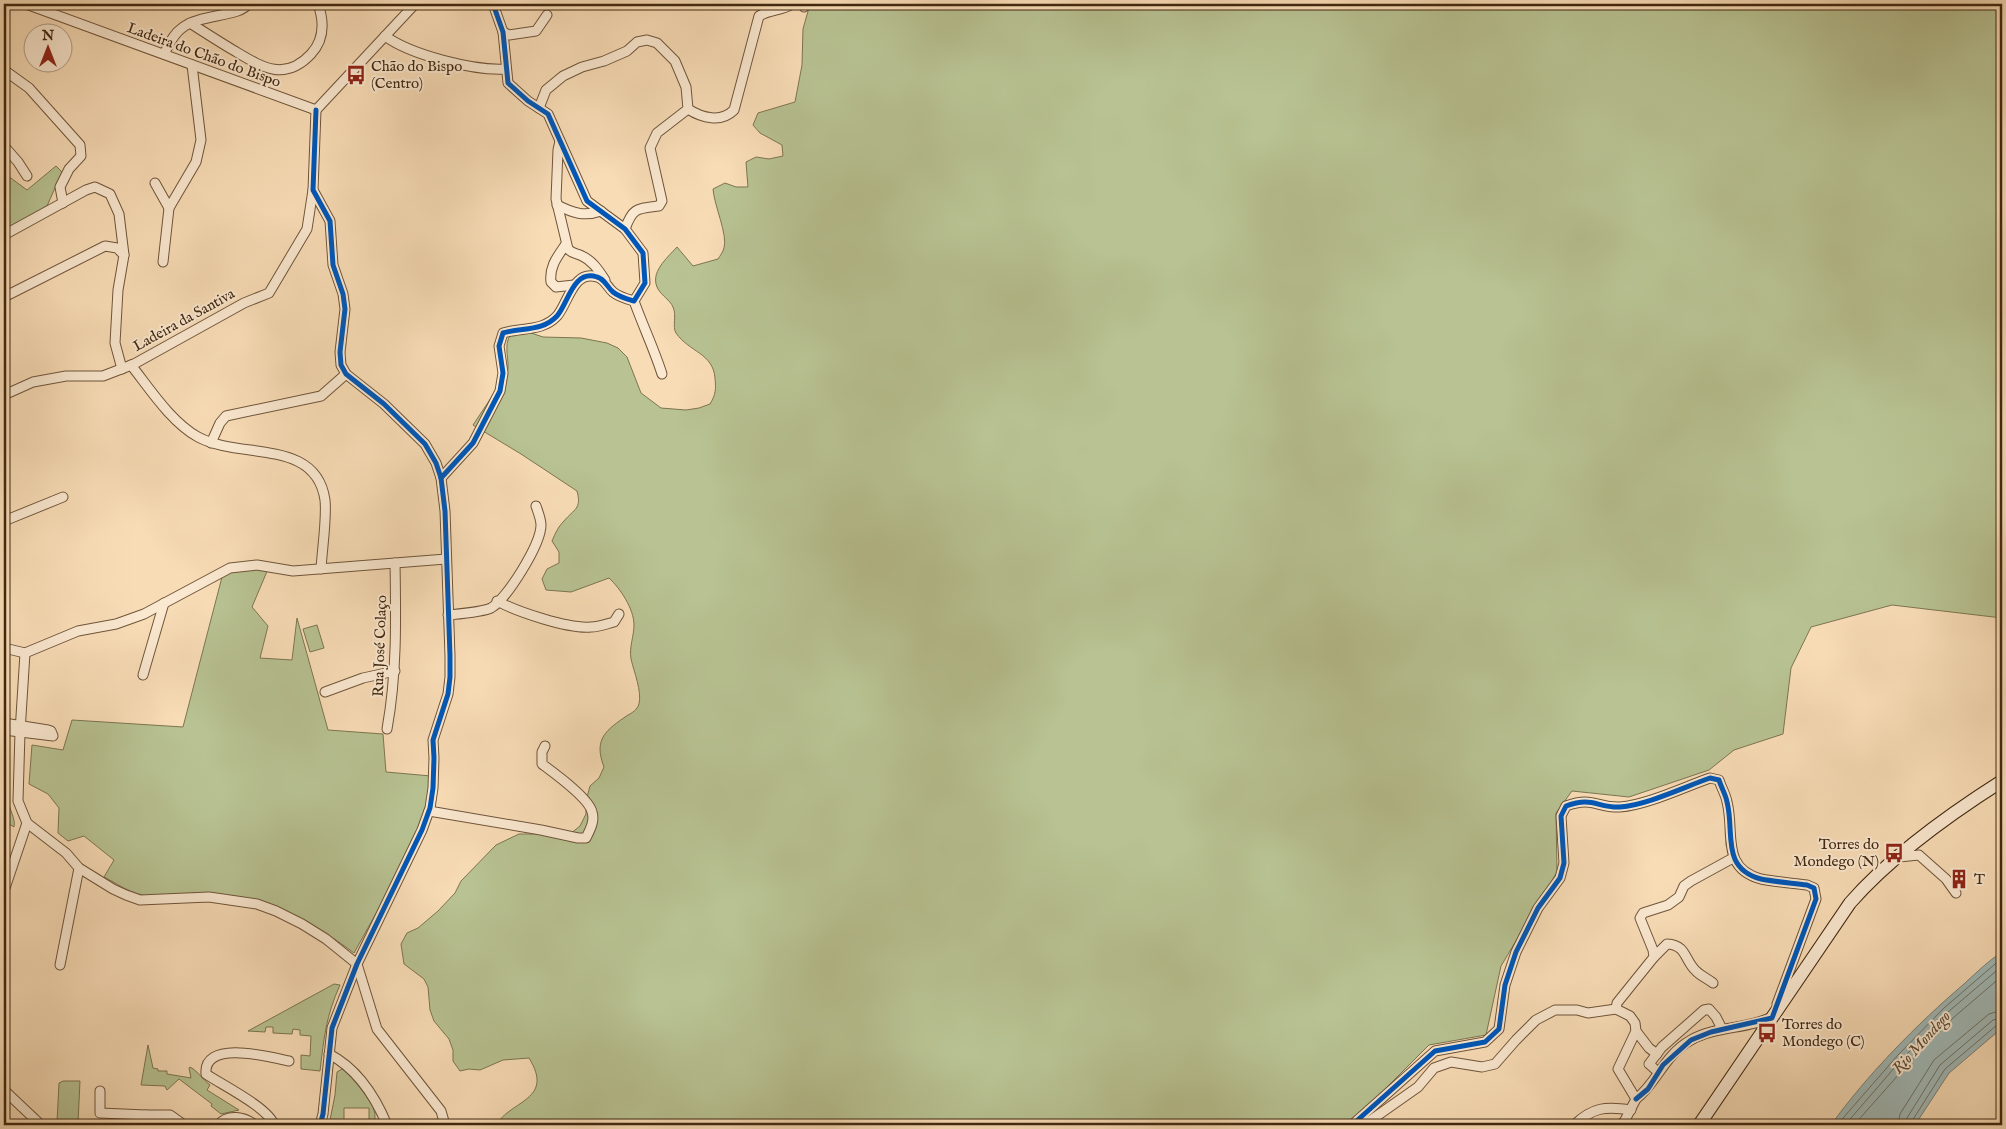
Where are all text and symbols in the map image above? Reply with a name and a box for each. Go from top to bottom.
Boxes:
street label: Ladeira do Chão do Bispo [125,18,283,92]
north arrow [22,22,72,72]
text: N [41,27,54,45]
place label: Chão do Bispo (Centro) [371,57,462,93]
bus stop icon: Chão do Bispo (Centro) [345,64,367,86]
street label: Ladeira da Santiva [130,284,239,356]
street label: Rua José Colaço [369,595,391,697]
place label: Torres do Mondego (N) [1794,835,1879,871]
bus stop icon: Torres do Mondego (N) [1883,842,1905,864]
building icon: T [1948,868,1970,890]
place label: T [1974,870,1985,889]
water label: Rio Mondego [1888,1007,1956,1079]
place label: Torres do Mondego (C) [1782,1015,1865,1051]
bus stop icon: Torres do Mondego (C) [1756,1022,1778,1044]

